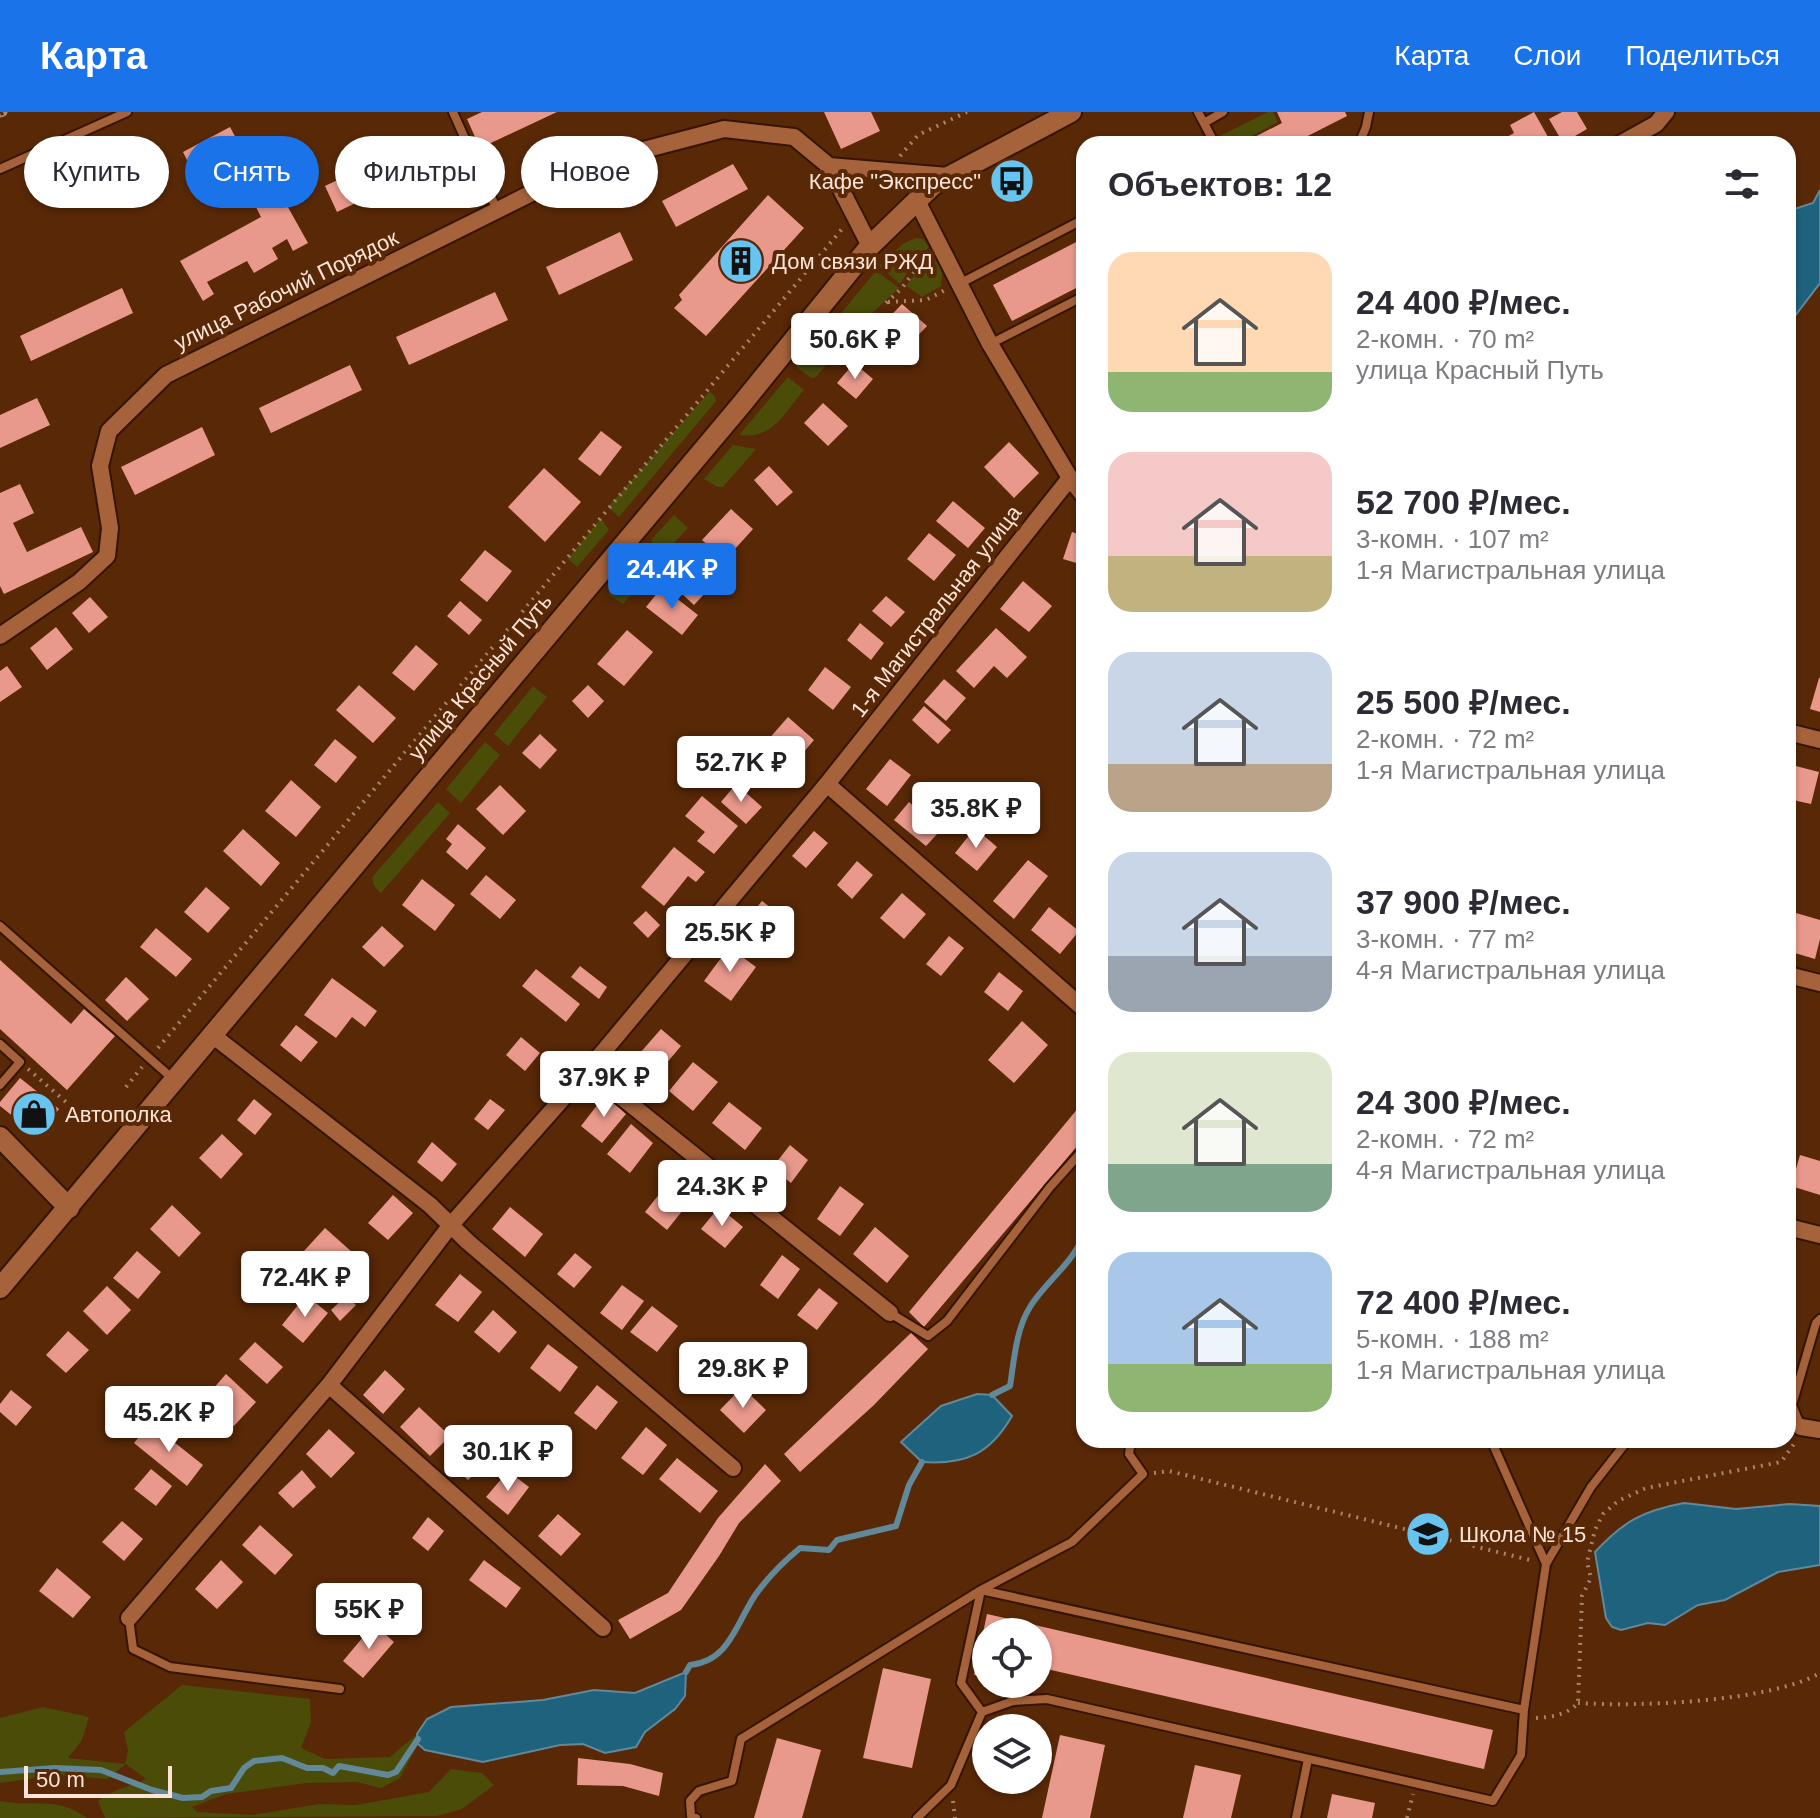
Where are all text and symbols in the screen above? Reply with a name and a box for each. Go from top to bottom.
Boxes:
text: Карта [40,35,147,77]
text: Карта [1394,40,1469,71]
text: Слои [1513,40,1581,71]
text: Поделиться [1625,40,1780,71]
chip: Купить [24,136,169,208]
chip: Снять [185,136,319,208]
chip: Фильтры [335,136,505,208]
chip: Новое [521,136,658,208]
bus stop icon: Кафе "Экспресс" [988,157,1036,205]
icon: filters [1720,162,1764,206]
text: Объектов: 12 [1108,165,1332,203]
place label: Кафе "Экспресс" [809,169,981,194]
street label: улица Рабочий Порядок [170,225,402,355]
building icon: Дом связи РЖД [717,237,765,285]
place label: Дом связи РЖД [772,249,933,274]
text: 24 400 ₽/мес. [1356,283,1571,321]
icon: home [1172,284,1268,380]
pin: 50.6K ₽ [781,313,929,381]
text: 50.6K ₽ [809,324,901,354]
text: 2-комн. · 70 m² [1356,324,1534,354]
text: улица Красный Путь [1356,355,1604,385]
text: 52 700 ₽/мес. [1356,483,1571,521]
icon: home [1172,484,1268,580]
street label: 1-я Магистральная улица [846,500,1027,722]
text: 3-комн. · 107 m² [1356,524,1549,554]
pin: 24.4K ₽ [598,543,746,611]
text: 24.4K ₽ [626,554,718,584]
text: 1-я Магистральная улица [1356,555,1665,585]
street label: улица Красный Путь [403,589,557,765]
text: 25 500 ₽/мес. [1356,683,1571,721]
icon: home [1172,684,1268,780]
text: 2-комн. · 72 m² [1356,724,1534,754]
pin: 52.7K ₽ [667,736,815,804]
text: 52.7K ₽ [695,747,787,777]
text: 1-я Магистральная улица [1356,755,1665,785]
pin: 35.8K ₽ [902,782,1050,850]
text: 35.8K ₽ [930,793,1022,823]
text: 37 900 ₽/мес. [1356,883,1571,921]
icon: home [1172,884,1268,980]
pin: 25.5K ₽ [656,906,804,974]
text: 25.5K ₽ [684,917,776,947]
text: 3-комн. · 77 m² [1356,924,1534,954]
text: 4-я Магистральная улица [1356,955,1665,985]
pin: 37.9K ₽ [530,1051,678,1119]
text: 37.9K ₽ [558,1062,650,1092]
text: 24 300 ₽/мес. [1356,1083,1571,1121]
icon: home [1172,1084,1268,1180]
shop icon: Автополка [10,1090,58,1138]
place label: Автополка [65,1102,173,1127]
text: 2-комн. · 72 m² [1356,1124,1534,1154]
text: 4-я Магистральная улица [1356,1155,1665,1185]
pin: 24.3K ₽ [648,1160,796,1228]
text: 24.3K ₽ [676,1171,768,1201]
pin: 72.4K ₽ [231,1251,379,1319]
text: 72.4K ₽ [259,1262,351,1292]
text: 72 400 ₽/мес. [1356,1283,1571,1321]
icon: home [1172,1284,1268,1380]
text: 5-комн. · 188 m² [1356,1324,1549,1354]
pin: 29.8K ₽ [669,1342,817,1410]
text: 29.8K ₽ [697,1353,789,1383]
text: 1-я Магистральная улица [1356,1355,1665,1385]
pin: 45.2K ₽ [95,1386,243,1454]
text: 45.2K ₽ [123,1397,215,1427]
pin: 30.1K ₽ [434,1425,582,1493]
text: 30.1K ₽ [462,1436,554,1466]
school or university icon: Школа № 15 [1404,1510,1452,1558]
place label: Школа № 15 [1459,1522,1586,1547]
pin: 55K ₽ [313,1583,425,1651]
text: 55K ₽ [334,1594,404,1624]
map controls [972,1618,1052,1794]
button: locate [972,1618,1052,1698]
button: layers [972,1714,1052,1794]
scale bar [24,1762,172,1798]
text: 50 m [36,1767,85,1792]

